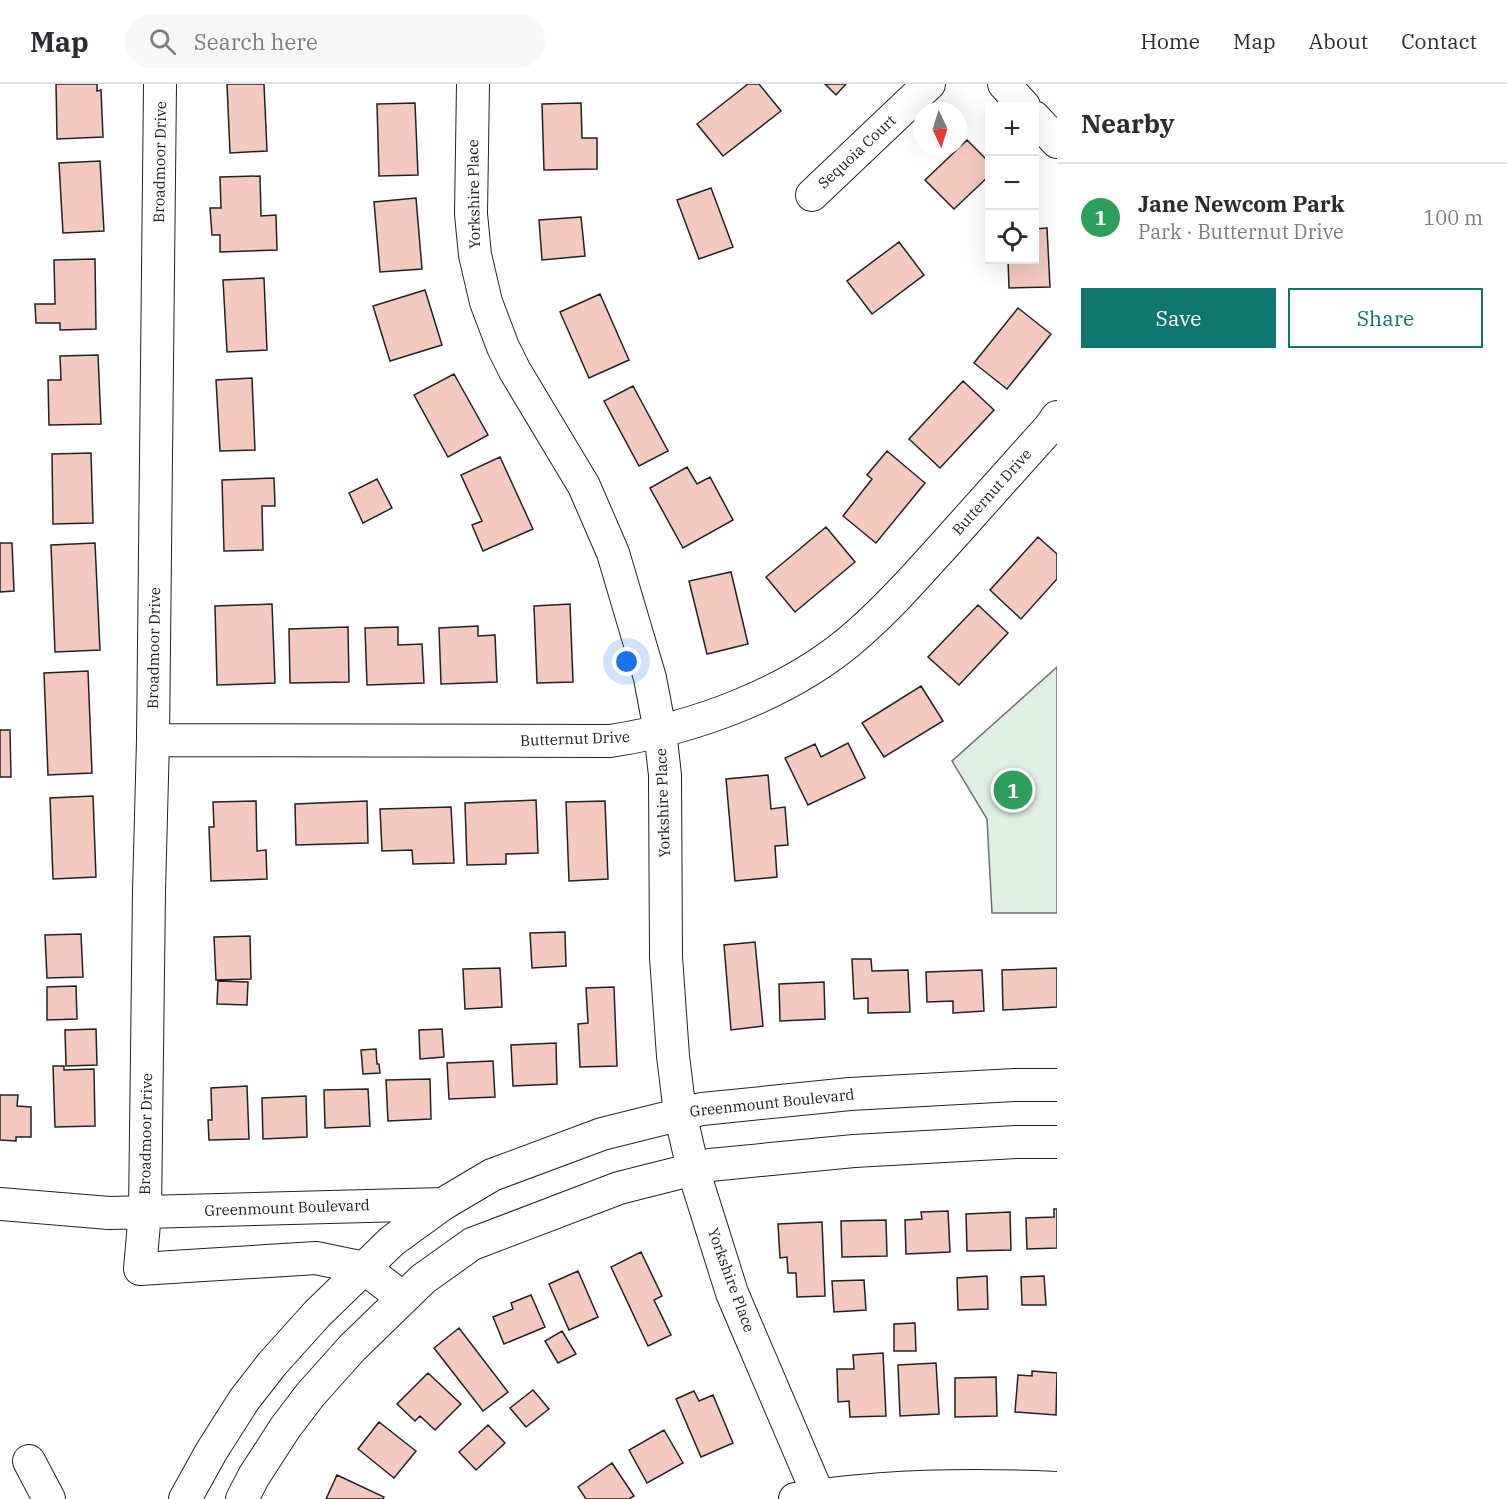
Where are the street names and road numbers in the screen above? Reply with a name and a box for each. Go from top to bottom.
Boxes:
street label: Broadmoor Drive [149,101,170,223]
street label: Sequoia Court [814,111,900,193]
street label: Yorkshire Place [463,139,484,249]
street label: Butternut Drive [948,444,1035,539]
street label: Broadmoor Drive [143,587,164,709]
street label: Butternut Drive [520,727,630,750]
street label: Yorkshire Place [651,748,674,858]
street label: Broadmoor Drive [135,1073,156,1195]
street label: Greenmount Boulevard [689,1084,855,1121]
street label: Greenmount Boulevard [204,1195,370,1220]
street label: Yorkshire Place [704,1225,759,1335]

